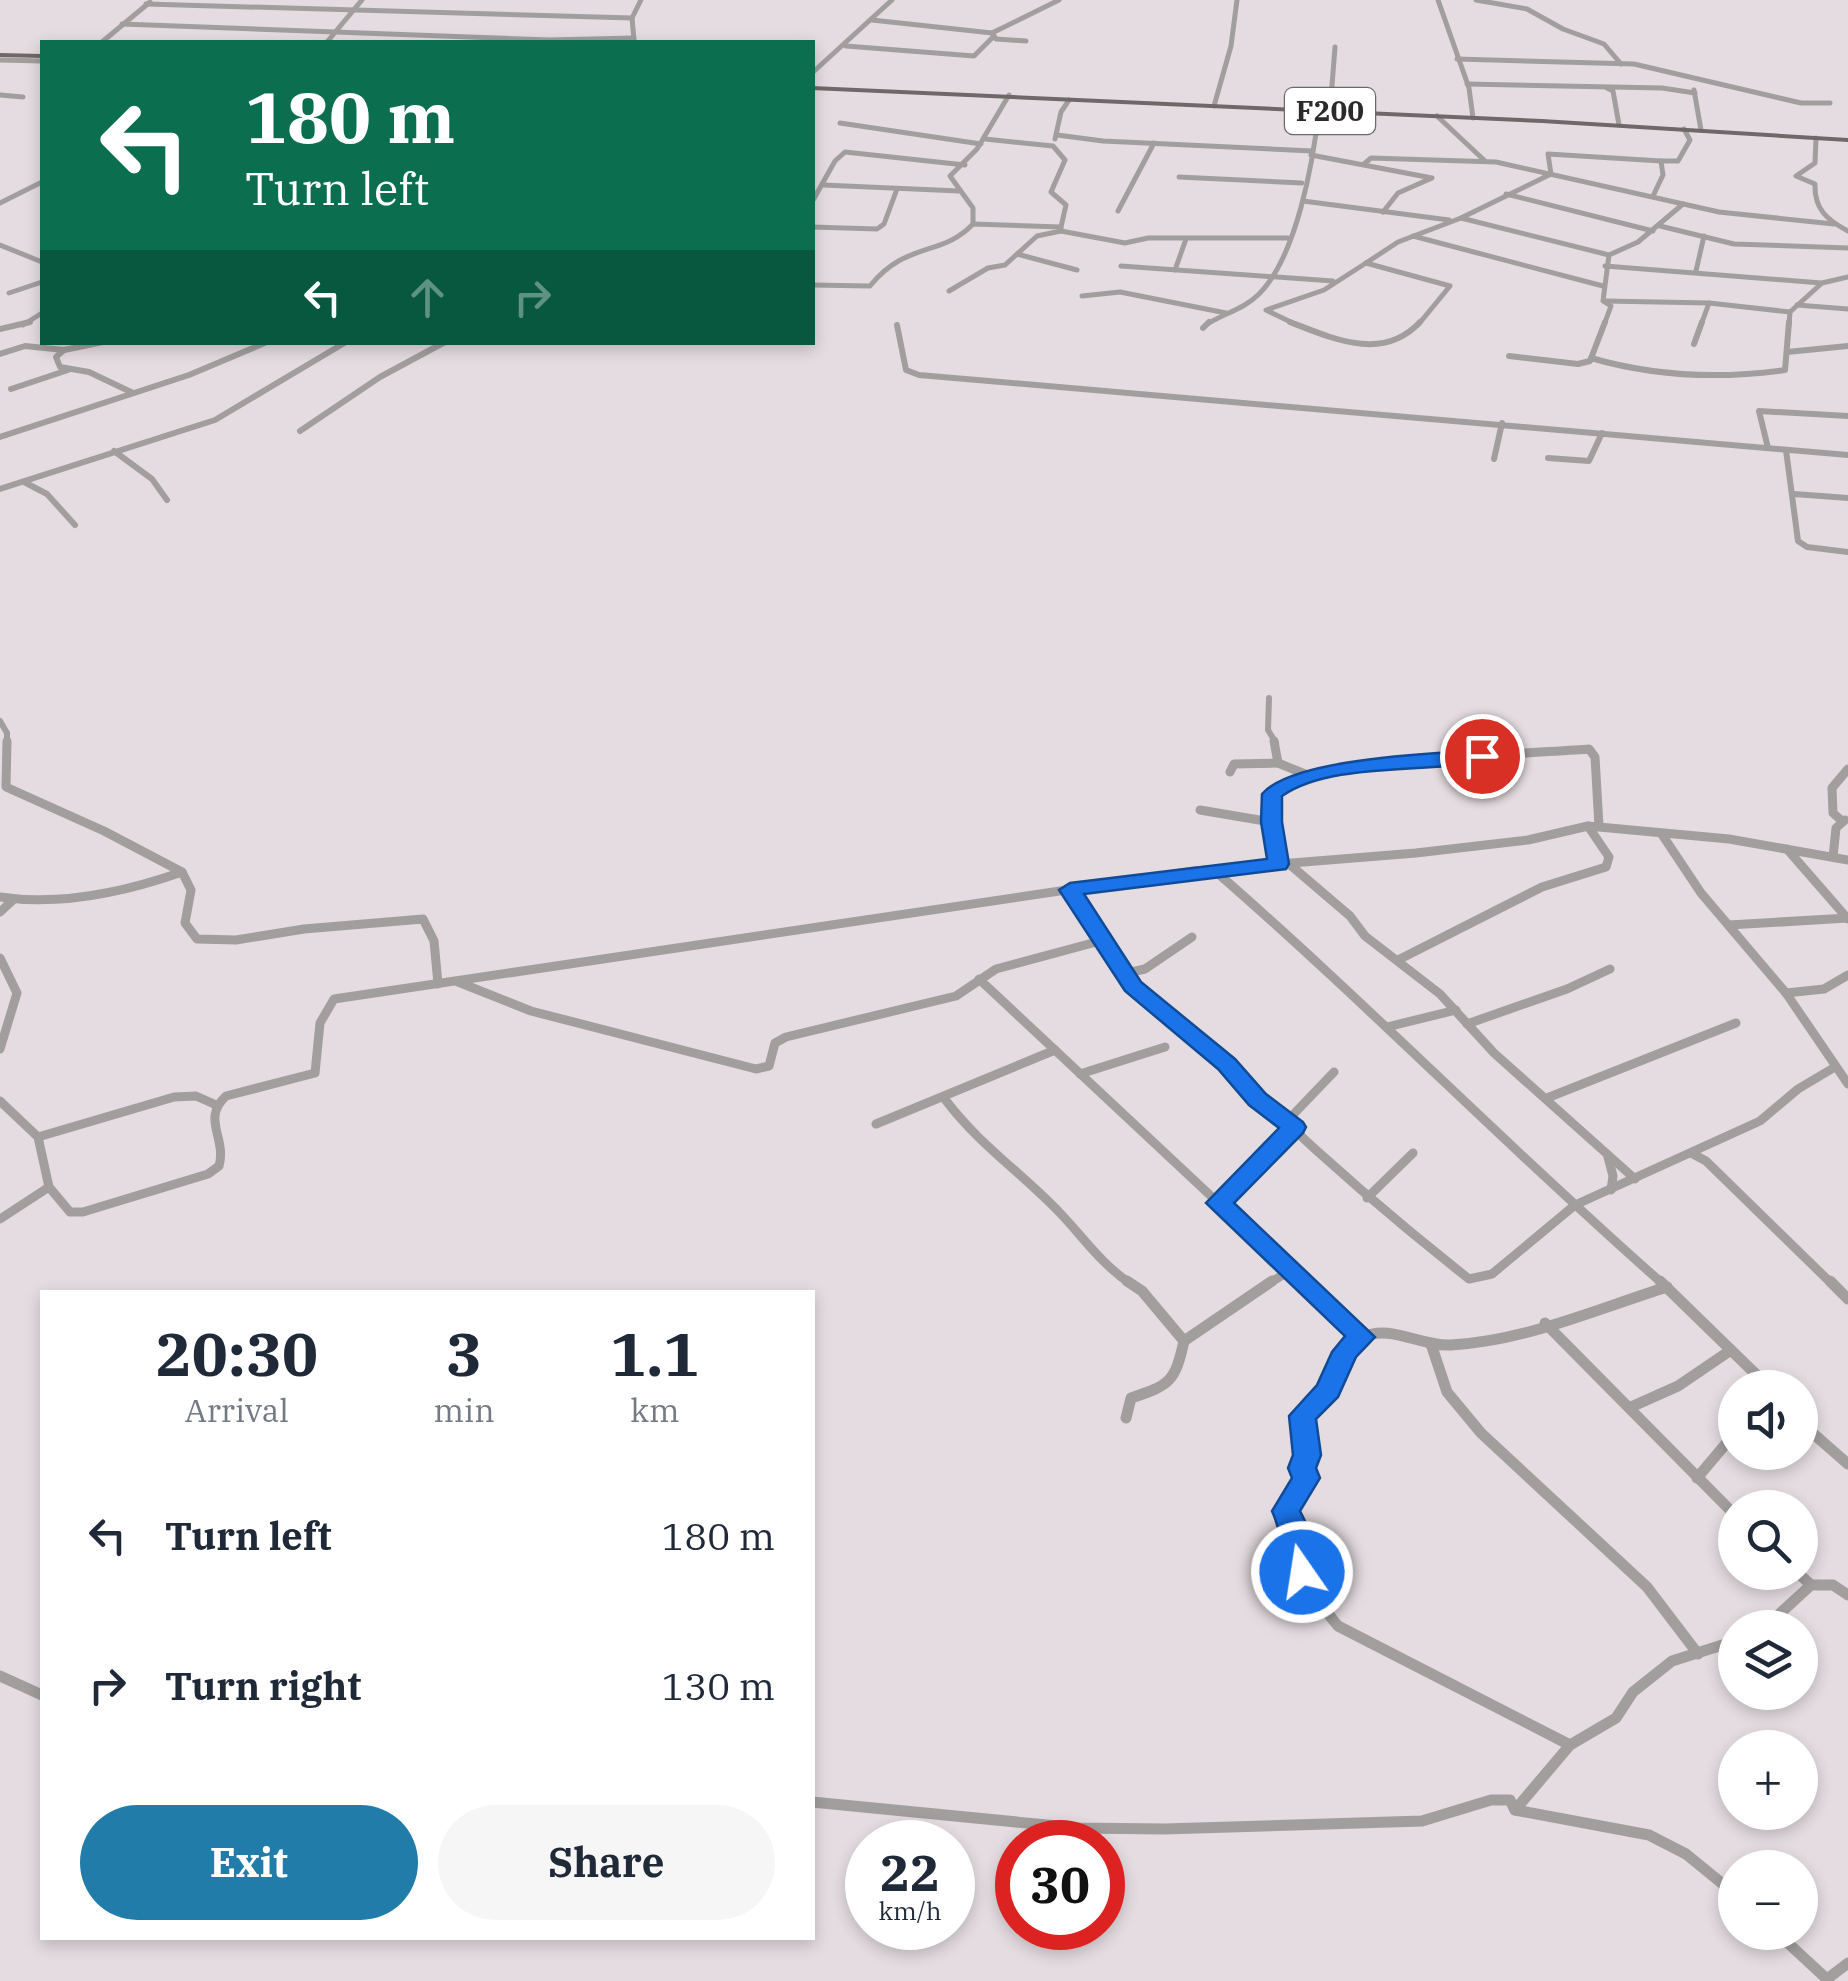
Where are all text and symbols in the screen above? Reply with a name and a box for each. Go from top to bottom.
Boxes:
text: 180 m [245,71,455,162]
icon: left [80,80,210,210]
road number: F200 [1285,88,1375,134]
text: Turn left [245,159,429,217]
icon: left [295,270,350,325]
icon: ahead [400,270,455,325]
icon: right [505,270,560,325]
pin [1440,714,1525,799]
icon: arrive [1455,729,1510,784]
text: 20:30 [156,1314,318,1393]
text: 3 [446,1314,482,1393]
text: 1.1 [610,1314,699,1393]
map controls [1718,1370,1818,1950]
button: sound [1718,1370,1818,1470]
text: Arrival [185,1389,289,1431]
text: min [434,1389,495,1431]
text: km [630,1389,679,1431]
button: search [1718,1490,1818,1590]
icon: left [80,1508,135,1563]
text: Turn left [165,1511,332,1560]
text: 180 m [662,1511,775,1560]
position arrow [1250,1520,1354,1624]
button: layers [1718,1610,1818,1710]
icon: right [80,1658,135,1713]
text: Turn right [165,1661,361,1710]
text: 130 m [662,1661,775,1710]
button: + [1718,1730,1818,1830]
button: Exit [80,1805,418,1920]
button: Share [438,1805,775,1920]
speed limit sign: 30 [995,1820,1125,1950]
text: 22 [880,1840,940,1905]
button: − [1718,1850,1818,1950]
text: km/h [878,1894,942,1927]

